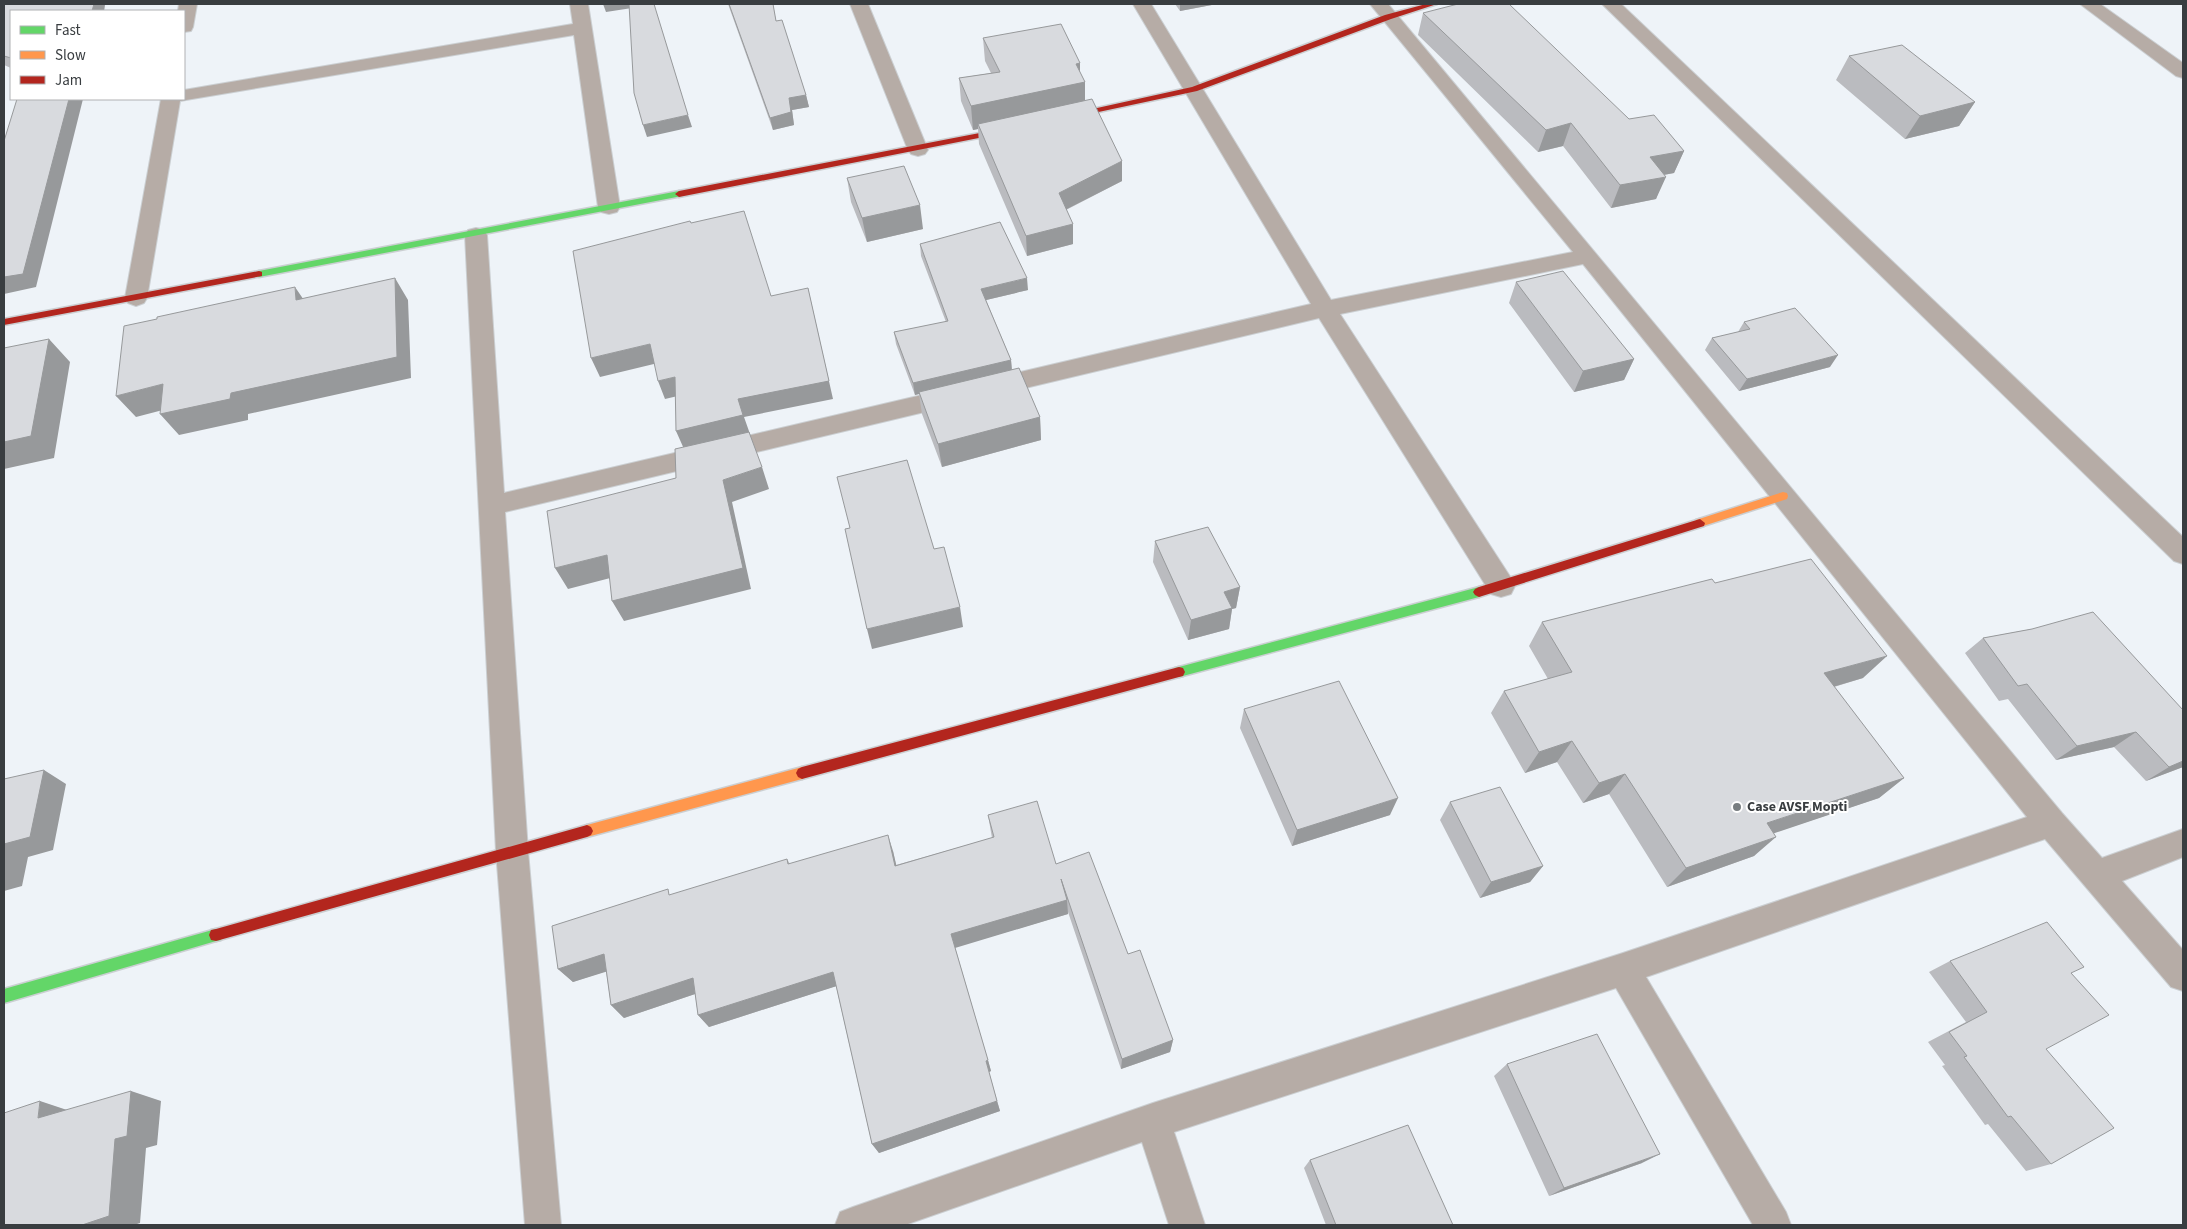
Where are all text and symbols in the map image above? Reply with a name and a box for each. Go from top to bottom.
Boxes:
legend [10,10,185,100]
text: Fast [55,20,81,41]
text: Slow [55,45,86,66]
text: Jam [55,70,82,91]
place label: Case AVSF Mopti [1747,797,1848,817]
marker: Case AVSF Mopti [1731,801,1743,813]

